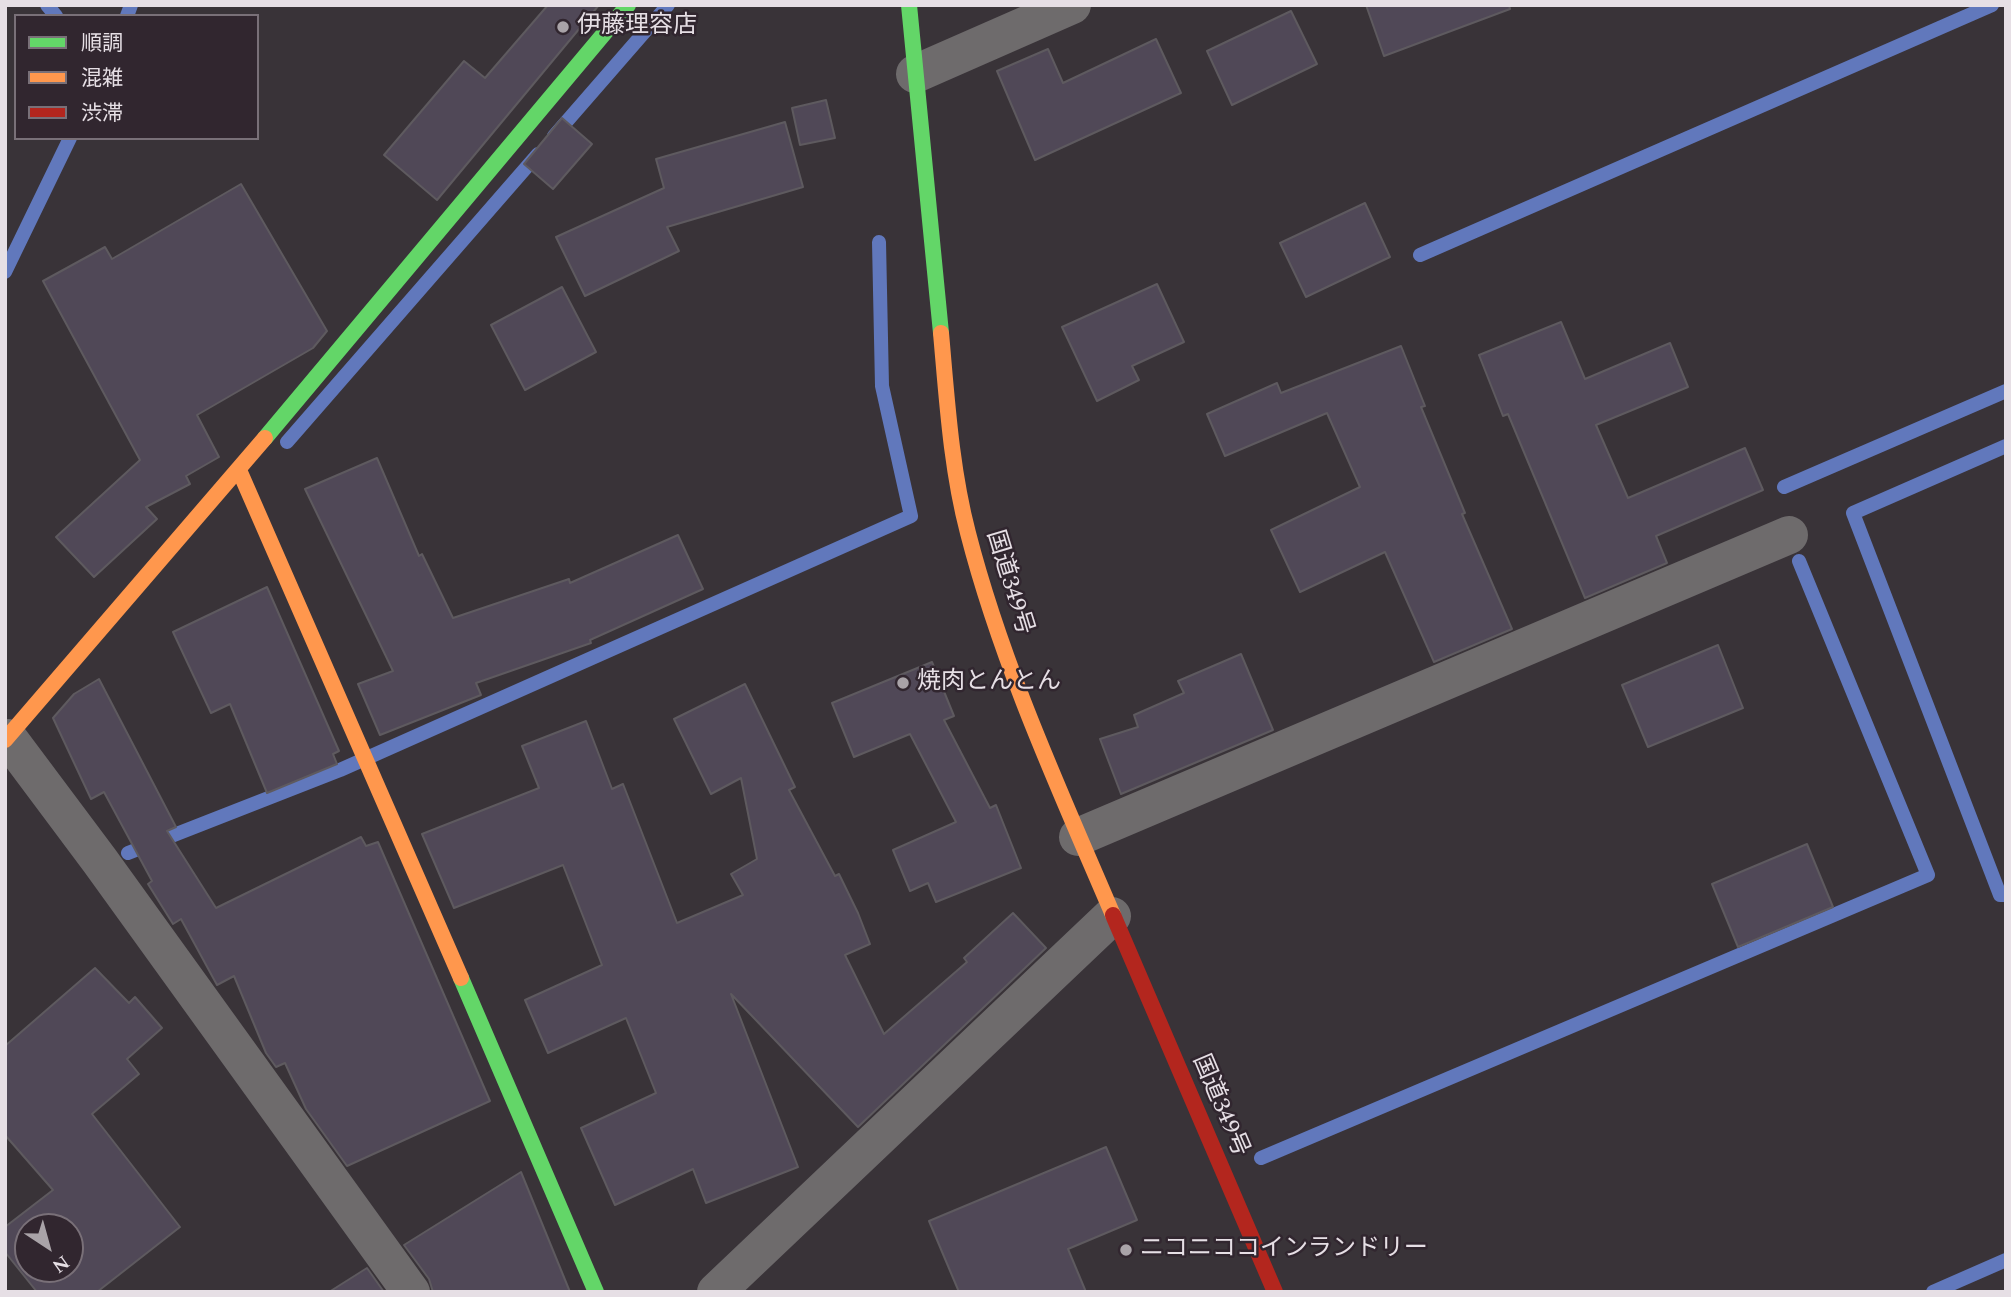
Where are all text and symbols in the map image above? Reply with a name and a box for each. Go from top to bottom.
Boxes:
place label: 伊藤理容店 [577,13,697,41]
legend [14,14,259,140]
marker: 伊藤理容店 [555,19,571,35]
text: 順調 [81,28,123,60]
text: 混雑 [81,63,123,95]
text: 渋滞 [81,98,123,130]
street label: 国道349号 [978,527,1038,639]
place label: 焼肉とんとん [917,669,1061,697]
marker: 焼肉とんとん [895,675,911,691]
street label: 国道349号 [1185,1051,1253,1161]
north arrow [14,1213,84,1283]
place label: ニコニココインランドリー [1140,1236,1428,1264]
marker: ニコニココインランドリー [1118,1242,1134,1258]
text: N [46,1247,75,1280]

